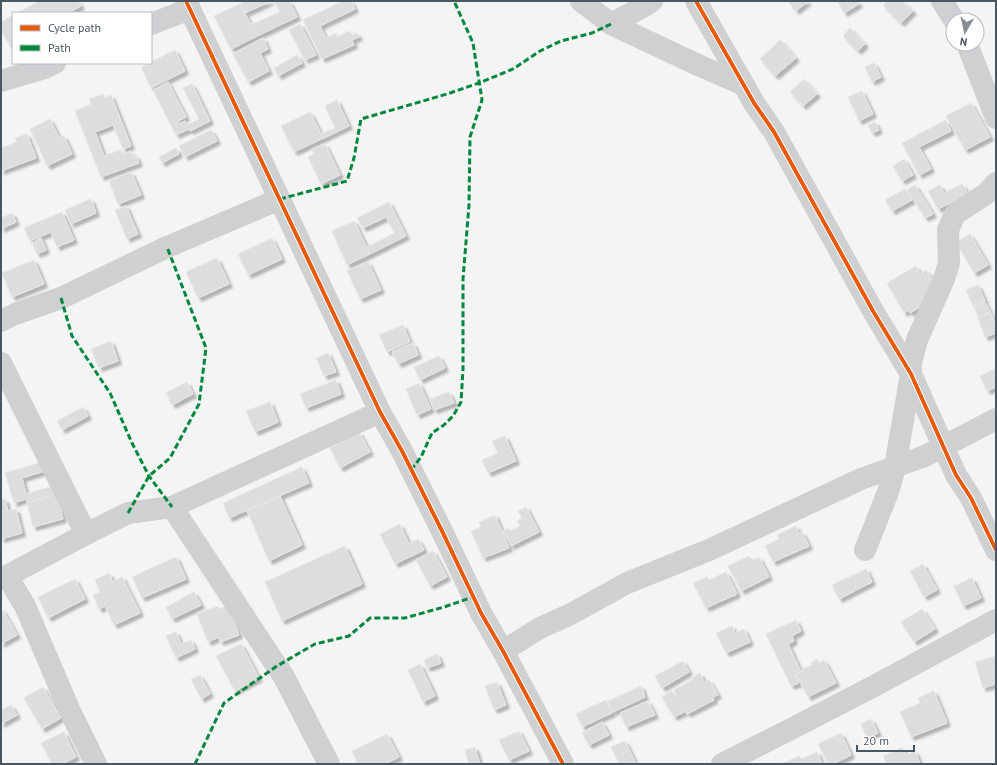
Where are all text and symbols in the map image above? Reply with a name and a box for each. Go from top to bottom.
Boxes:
legend [12,12,152,64]
north arrow [945,12,985,52]
text: Cycle path [48,20,101,35]
text: N [959,34,968,49]
text: Path [48,40,71,55]
scale bar [857,727,914,753]
text: 20 m [863,733,889,748]

